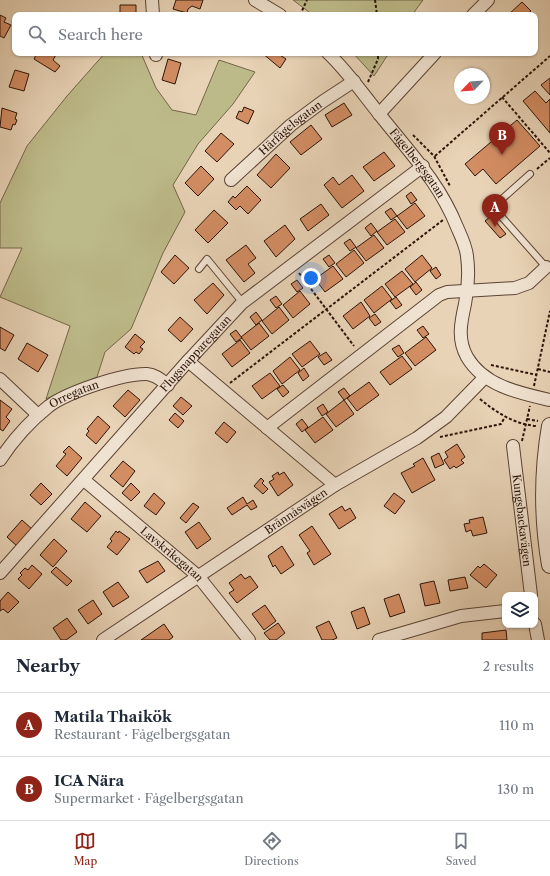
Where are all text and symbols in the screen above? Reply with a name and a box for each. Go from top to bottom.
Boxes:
search box [12,12,538,56]
icon: search [26,23,48,45]
text: Search here [58,25,143,44]
north arrow [454,68,490,104]
street label: Härfågelsgatan [256,98,325,158]
pin: B [489,122,515,155]
street label: Fågelbergsgatan [387,126,448,201]
pin: A [482,194,508,227]
your location [301,268,321,288]
street label: Flugsnapparegatan [157,312,234,395]
street label: Orregatan [46,377,100,411]
street label: Kungsbackavägen [509,473,535,568]
street label: Brännåsvägen [262,485,330,537]
street label: Lavskrikegatan [138,524,207,584]
map controls [502,592,538,628]
button: layers [502,592,538,628]
text: Nearby [16,656,80,676]
text: 2 results [483,658,534,674]
text: Matila Thaikök [54,707,172,726]
text: A [24,717,34,733]
text: 110 m [499,717,534,733]
text: Restaurant · Fågelbergsgatan [54,726,230,742]
text: ICA Nära [54,771,124,790]
text: B [24,781,34,797]
text: 130 m [498,781,534,797]
text: Supermarket · Fågelbergsgatan [54,790,244,806]
tab: Map [74,830,97,868]
tab: Directions [244,830,299,868]
tab: Saved [446,830,476,868]

